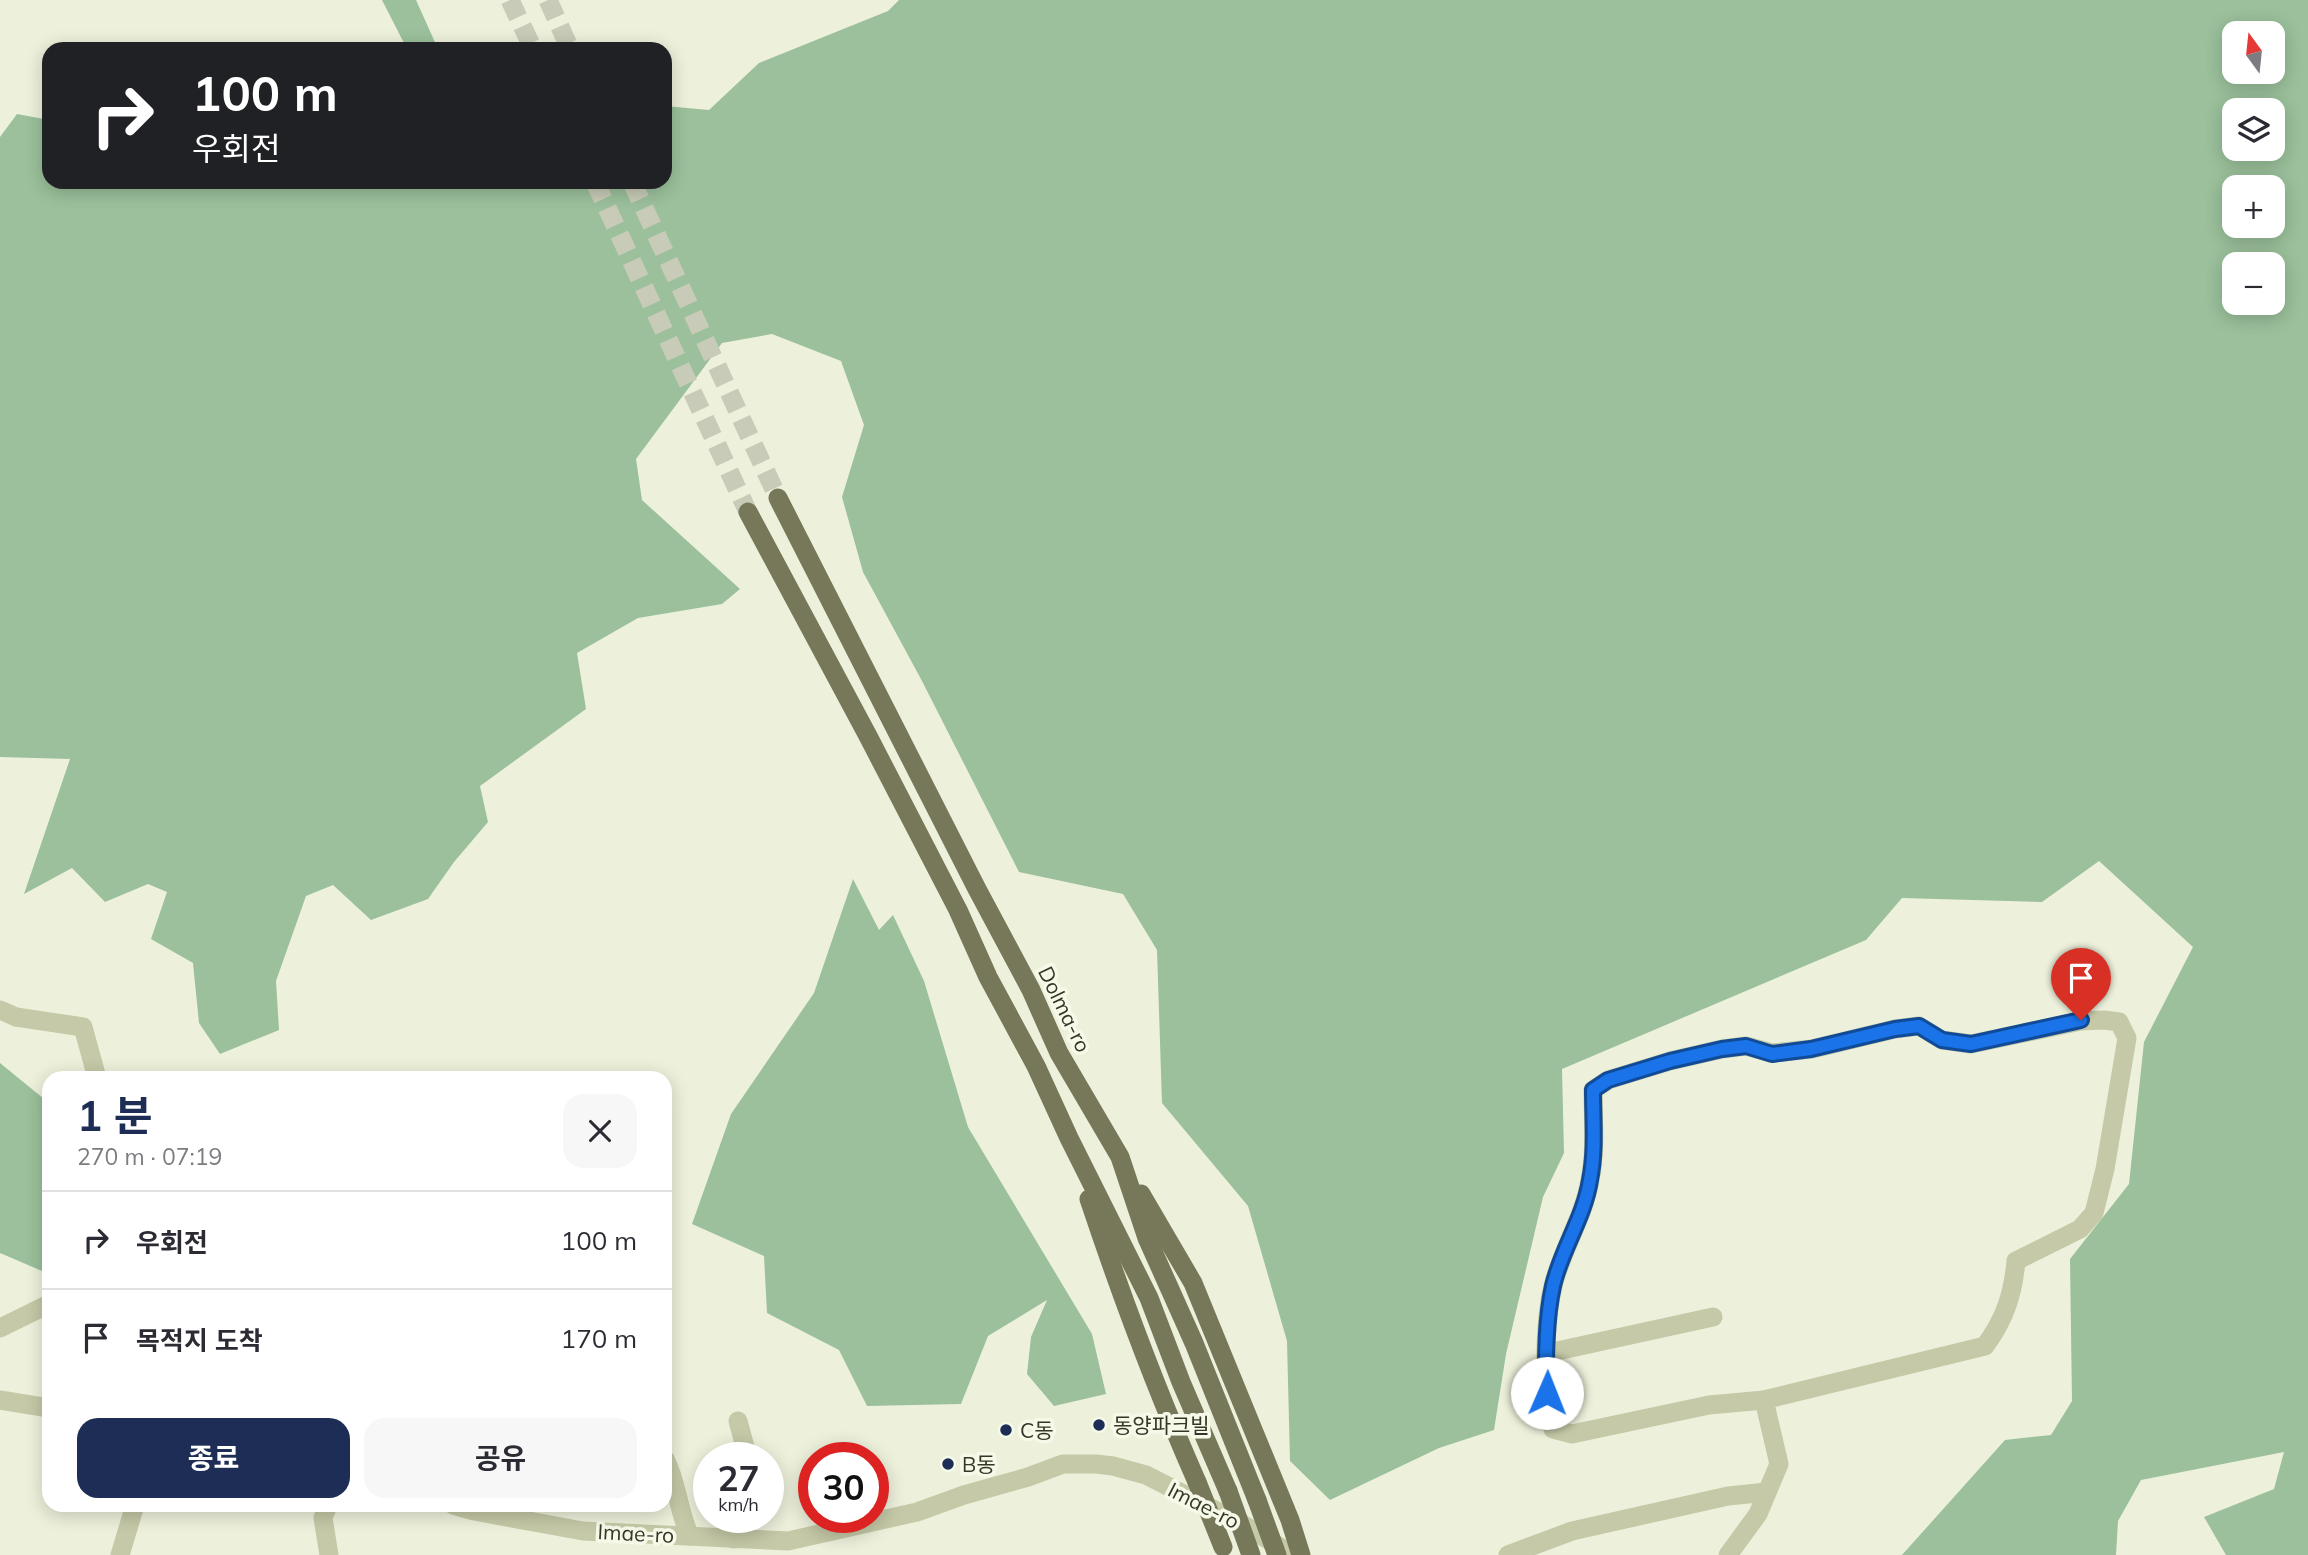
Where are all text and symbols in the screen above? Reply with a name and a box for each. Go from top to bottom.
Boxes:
north arrow [2222,21,2286,84]
map controls [2222,21,2285,315]
text: 100 m [192,62,338,123]
icon: right [77,70,168,161]
button: layers [2222,98,2285,161]
text: 우회전 [192,128,280,168]
button: + [2222,175,2285,238]
button: − [2222,252,2285,315]
pin [2051,948,2111,1020]
icon: arrive [2062,959,2100,997]
street label: Dolma-ro [1033,962,1097,1056]
text: 1 분 [77,1089,152,1142]
button: close [563,1094,637,1168]
text: 270 m · 07:19 [77,1142,222,1171]
icon: right [77,1221,115,1259]
text: 100 m [561,1224,637,1257]
text: 우회전 [136,1226,208,1259]
icon: arrive [77,1319,115,1357]
text: 170 m [561,1322,637,1355]
text: 목적지 도착 [136,1324,263,1357]
position arrow [1510,1356,1584,1430]
place label: 동양파크빌 [1113,1412,1210,1438]
place label: C동 [1020,1417,1054,1443]
marker: 동양파크빌 [1091,1417,1107,1433]
button: 종료 [77,1418,350,1498]
button: 공유 [364,1418,637,1498]
marker: C동 [998,1422,1014,1438]
speed limit sign: 30 [798,1442,889,1533]
place label: B동 [962,1451,996,1477]
text: 27 [717,1456,760,1500]
marker: B동 [940,1456,956,1472]
street label: Imae-ro [1164,1476,1244,1534]
text: km/h [718,1493,759,1516]
street label: Imae-ro [597,1518,675,1548]

